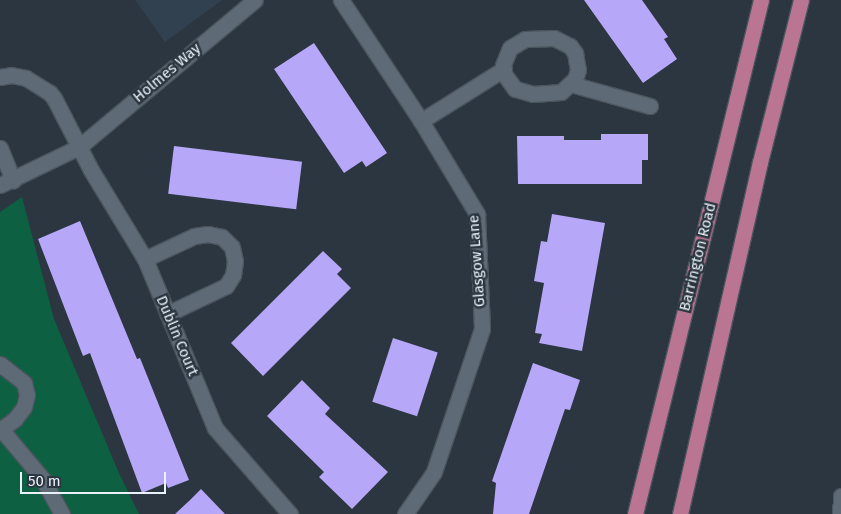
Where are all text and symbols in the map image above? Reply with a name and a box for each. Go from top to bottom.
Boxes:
street label: Holmes Way [130,40,204,106]
street label: Barrington Road [676,201,720,313]
street label: Glasgow Lane [465,214,489,308]
street label: Dublin Court [152,293,202,379]
scale bar [22,462,169,494]
text: 50 m [28,472,61,490]

